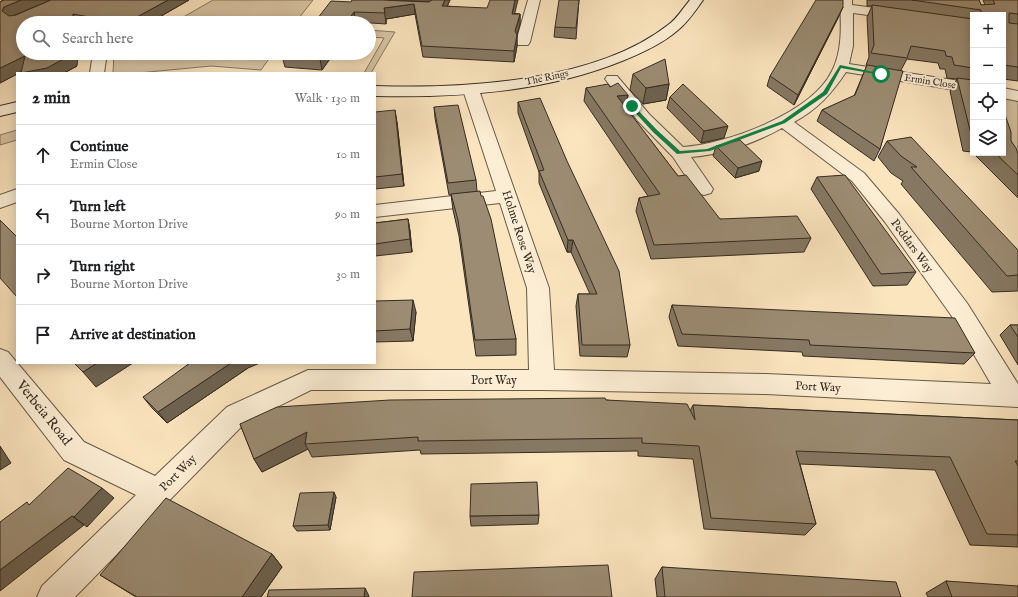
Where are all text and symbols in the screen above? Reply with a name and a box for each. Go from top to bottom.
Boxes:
map controls [970,12,1006,156]
button: + [970,12,1006,48]
search box [16,16,376,60]
icon: search [30,27,52,49]
text: Search here [62,29,133,48]
button: − [970,48,1006,84]
route start [872,65,890,83]
street label: The Rings [524,67,570,89]
street label: Ermin Close [903,72,957,93]
button: locate [970,84,1006,120]
text: 2 min [32,88,70,109]
text: Walk · 130 m [295,90,360,107]
route end [623,97,641,115]
button: layers [970,120,1006,156]
text: Continue [70,137,128,156]
icon: ahead [32,144,54,166]
text: 10 m [336,146,360,163]
text: Ermin Close [70,156,137,173]
street label: Holme Rose Way [498,188,540,276]
text: Turn left [70,197,126,216]
icon: left [32,204,54,226]
text: 90 m [335,206,360,223]
text: Bourne Morton Drive [70,216,188,233]
street label: Peddars Way [887,216,937,276]
text: Turn right [70,257,135,276]
icon: right [32,264,54,286]
text: 30 m [336,266,360,283]
text: Bourne Morton Drive [70,276,188,293]
icon: arrive [32,324,54,346]
text: Arrive at destination [70,325,196,344]
street label: Port Way [471,373,517,388]
street label: Verbeia Road [12,376,76,450]
street label: Port Way [795,378,841,396]
street label: Port Way [156,451,200,495]

